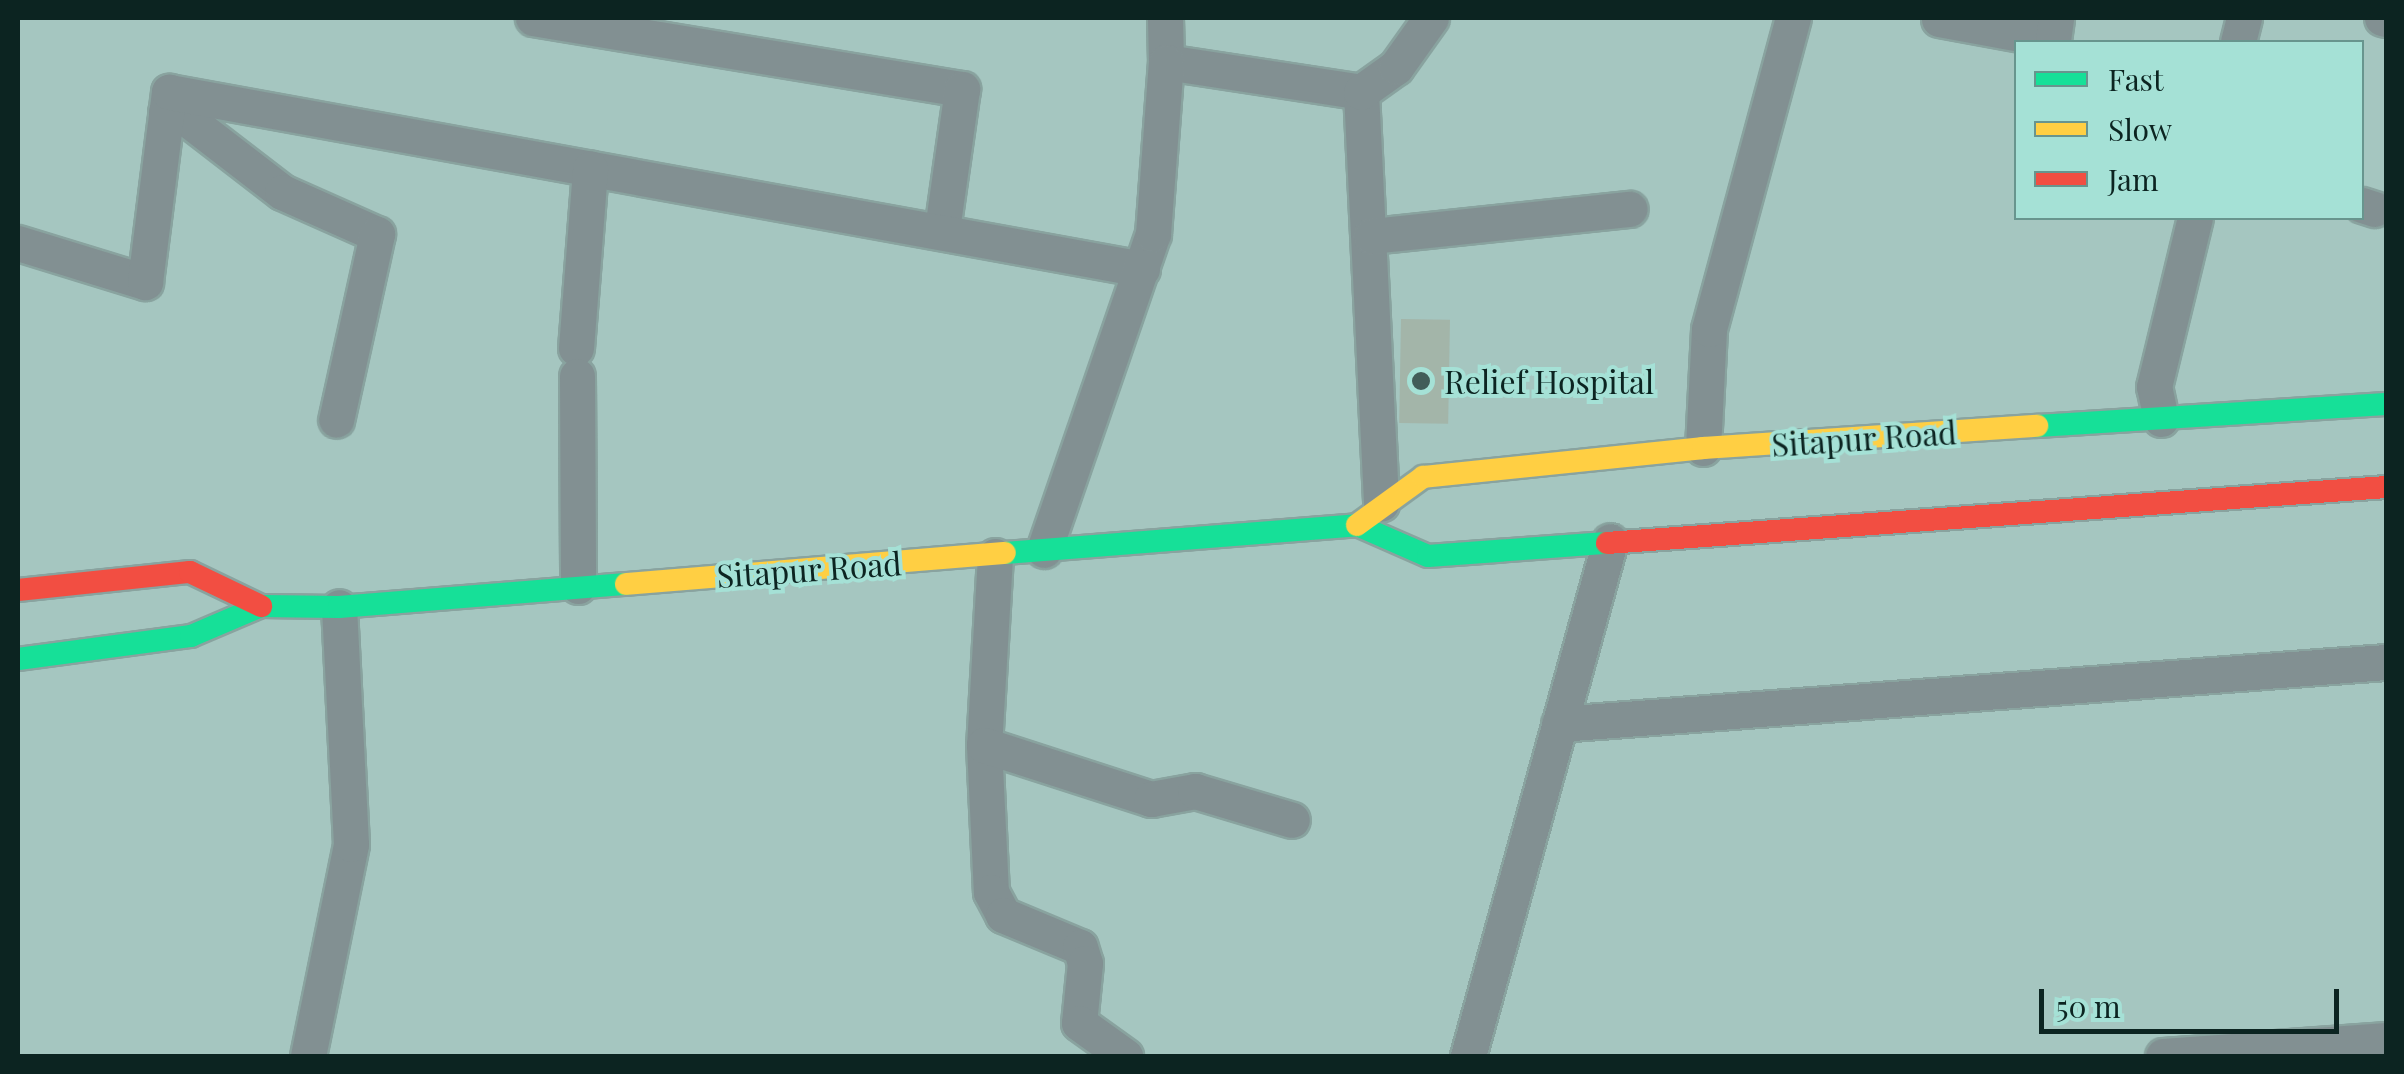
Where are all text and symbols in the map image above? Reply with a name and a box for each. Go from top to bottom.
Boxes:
legend [2014,40,2364,220]
text: Fast [2108,59,2164,99]
text: Slow [2108,109,2172,149]
text: Jam [2108,159,2159,199]
place label: Relief Hospital [1444,362,1654,400]
marker: Relief Hospital [1408,368,1434,394]
street label: Sitapur Road [1770,412,1958,464]
street label: Sitapur Road [715,543,903,595]
scale bar [2044,969,2344,1031]
text: 50 m [2056,986,2121,1026]

